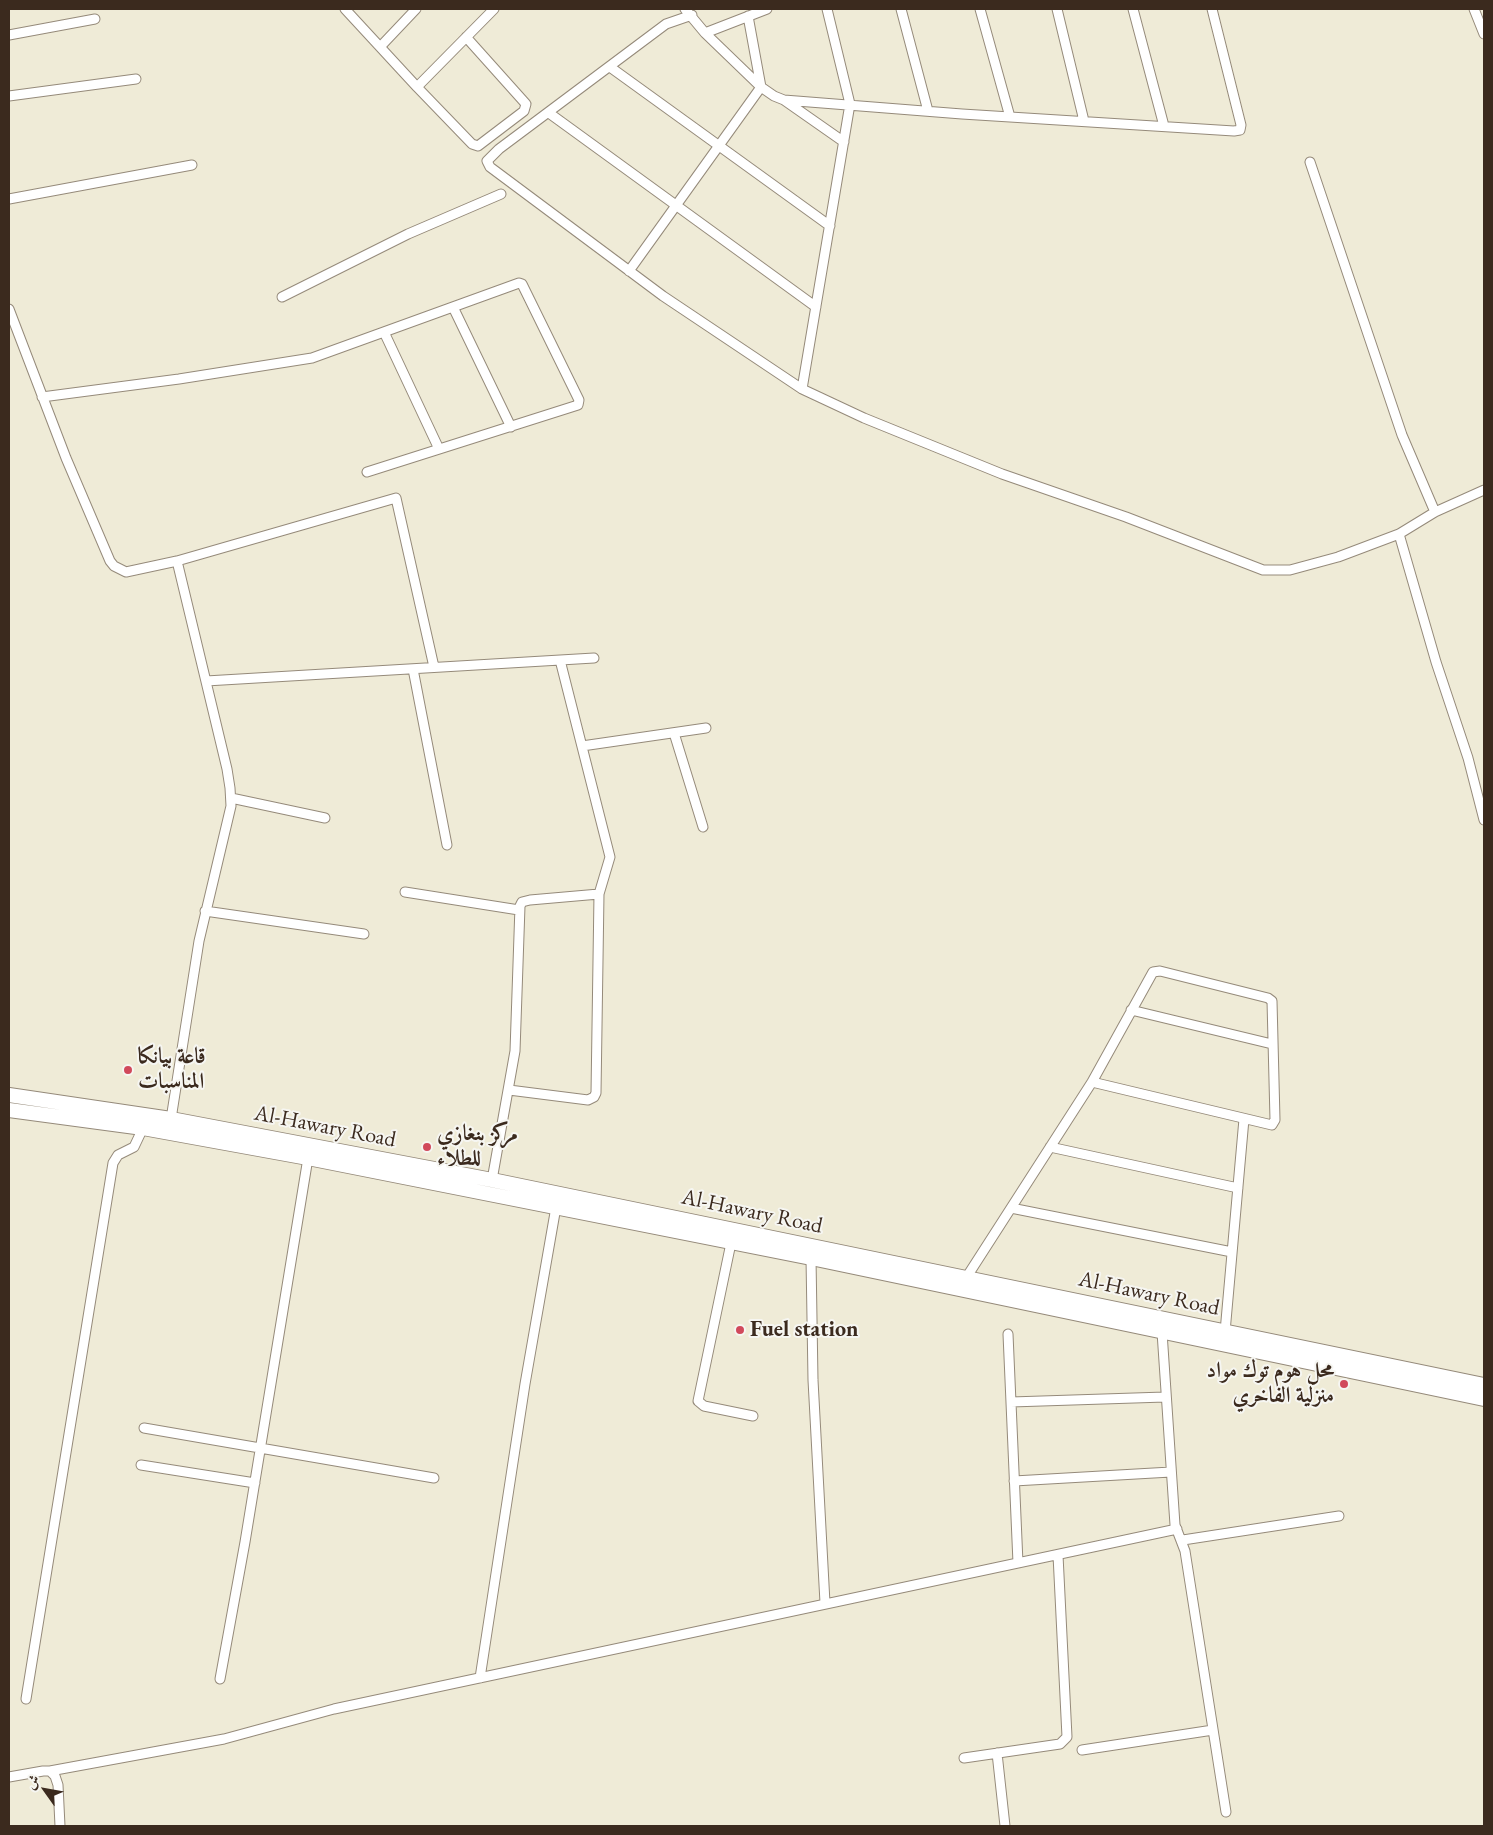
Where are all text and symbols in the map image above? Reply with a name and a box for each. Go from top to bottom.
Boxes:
place label: قاعة بيانكا المناسبات [138,1044,206,1096]
marker: قاعة بيانكا المناسبات [122,1064,134,1076]
street label: Al-Hawary Road [252,1100,398,1154]
place label: مركز بنغازي للطلاء [437,1121,518,1172]
marker: مركز بنغازي للطلاء [421,1141,433,1153]
street label: Al-Hawary Road [679,1184,825,1240]
street label: Al-Hawary Road [1076,1266,1222,1322]
place label: Fuel station [750,1317,858,1343]
marker: Fuel station [734,1324,746,1336]
place label: محل هوم توك مواد منزلية الفاخري [1206,1358,1334,1410]
marker: محل هوم توك مواد منزلية الفاخري [1338,1378,1350,1390]
north arrow [20,1765,70,1815]
text: ش [21,1771,44,1793]

